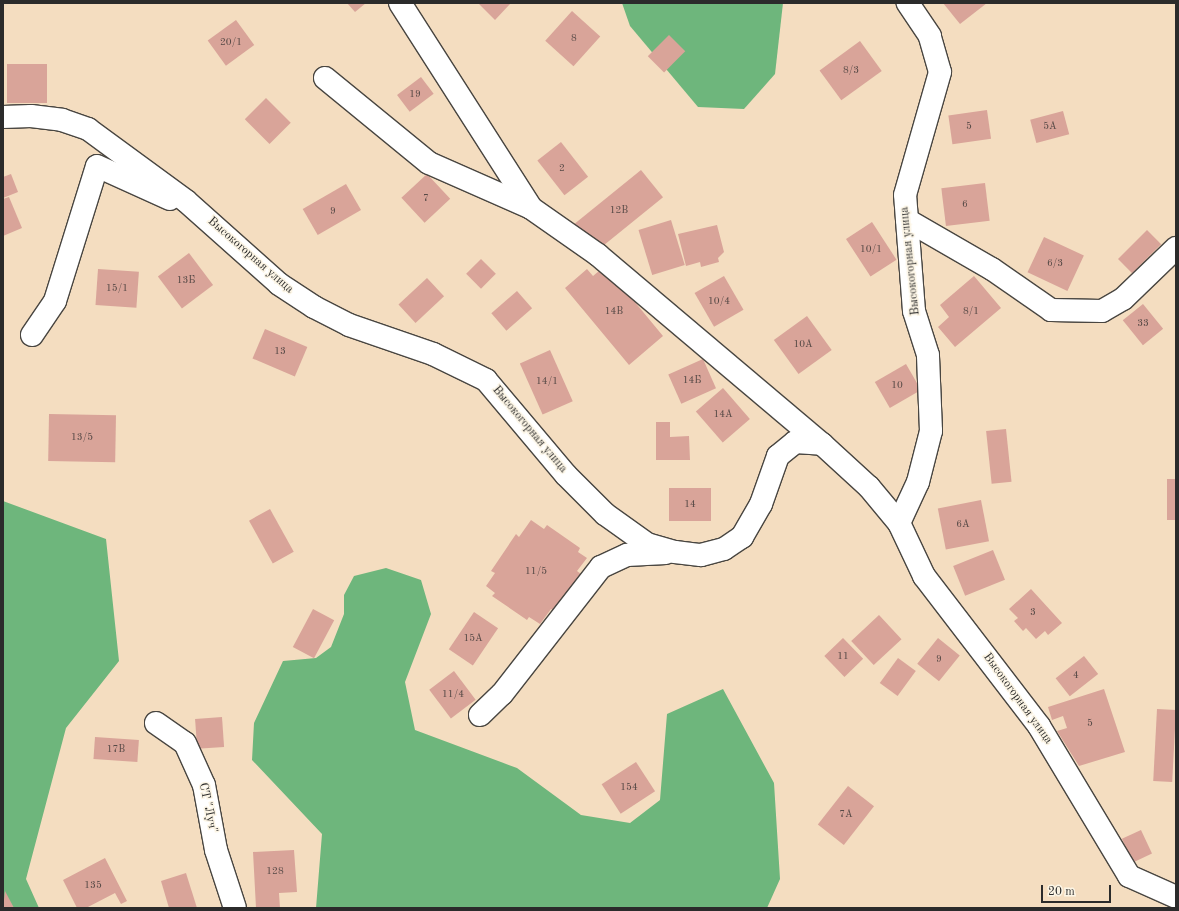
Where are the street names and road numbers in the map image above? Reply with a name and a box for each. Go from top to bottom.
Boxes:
street label: Высокогорная улица [898,206,924,316]
street label: Высокогорная улица [204,215,296,297]
street label: Высокогорная улица [488,384,570,476]
street label: Высокогорная улица [979,651,1055,747]
street label: СТ "Луч" [195,782,219,834]

